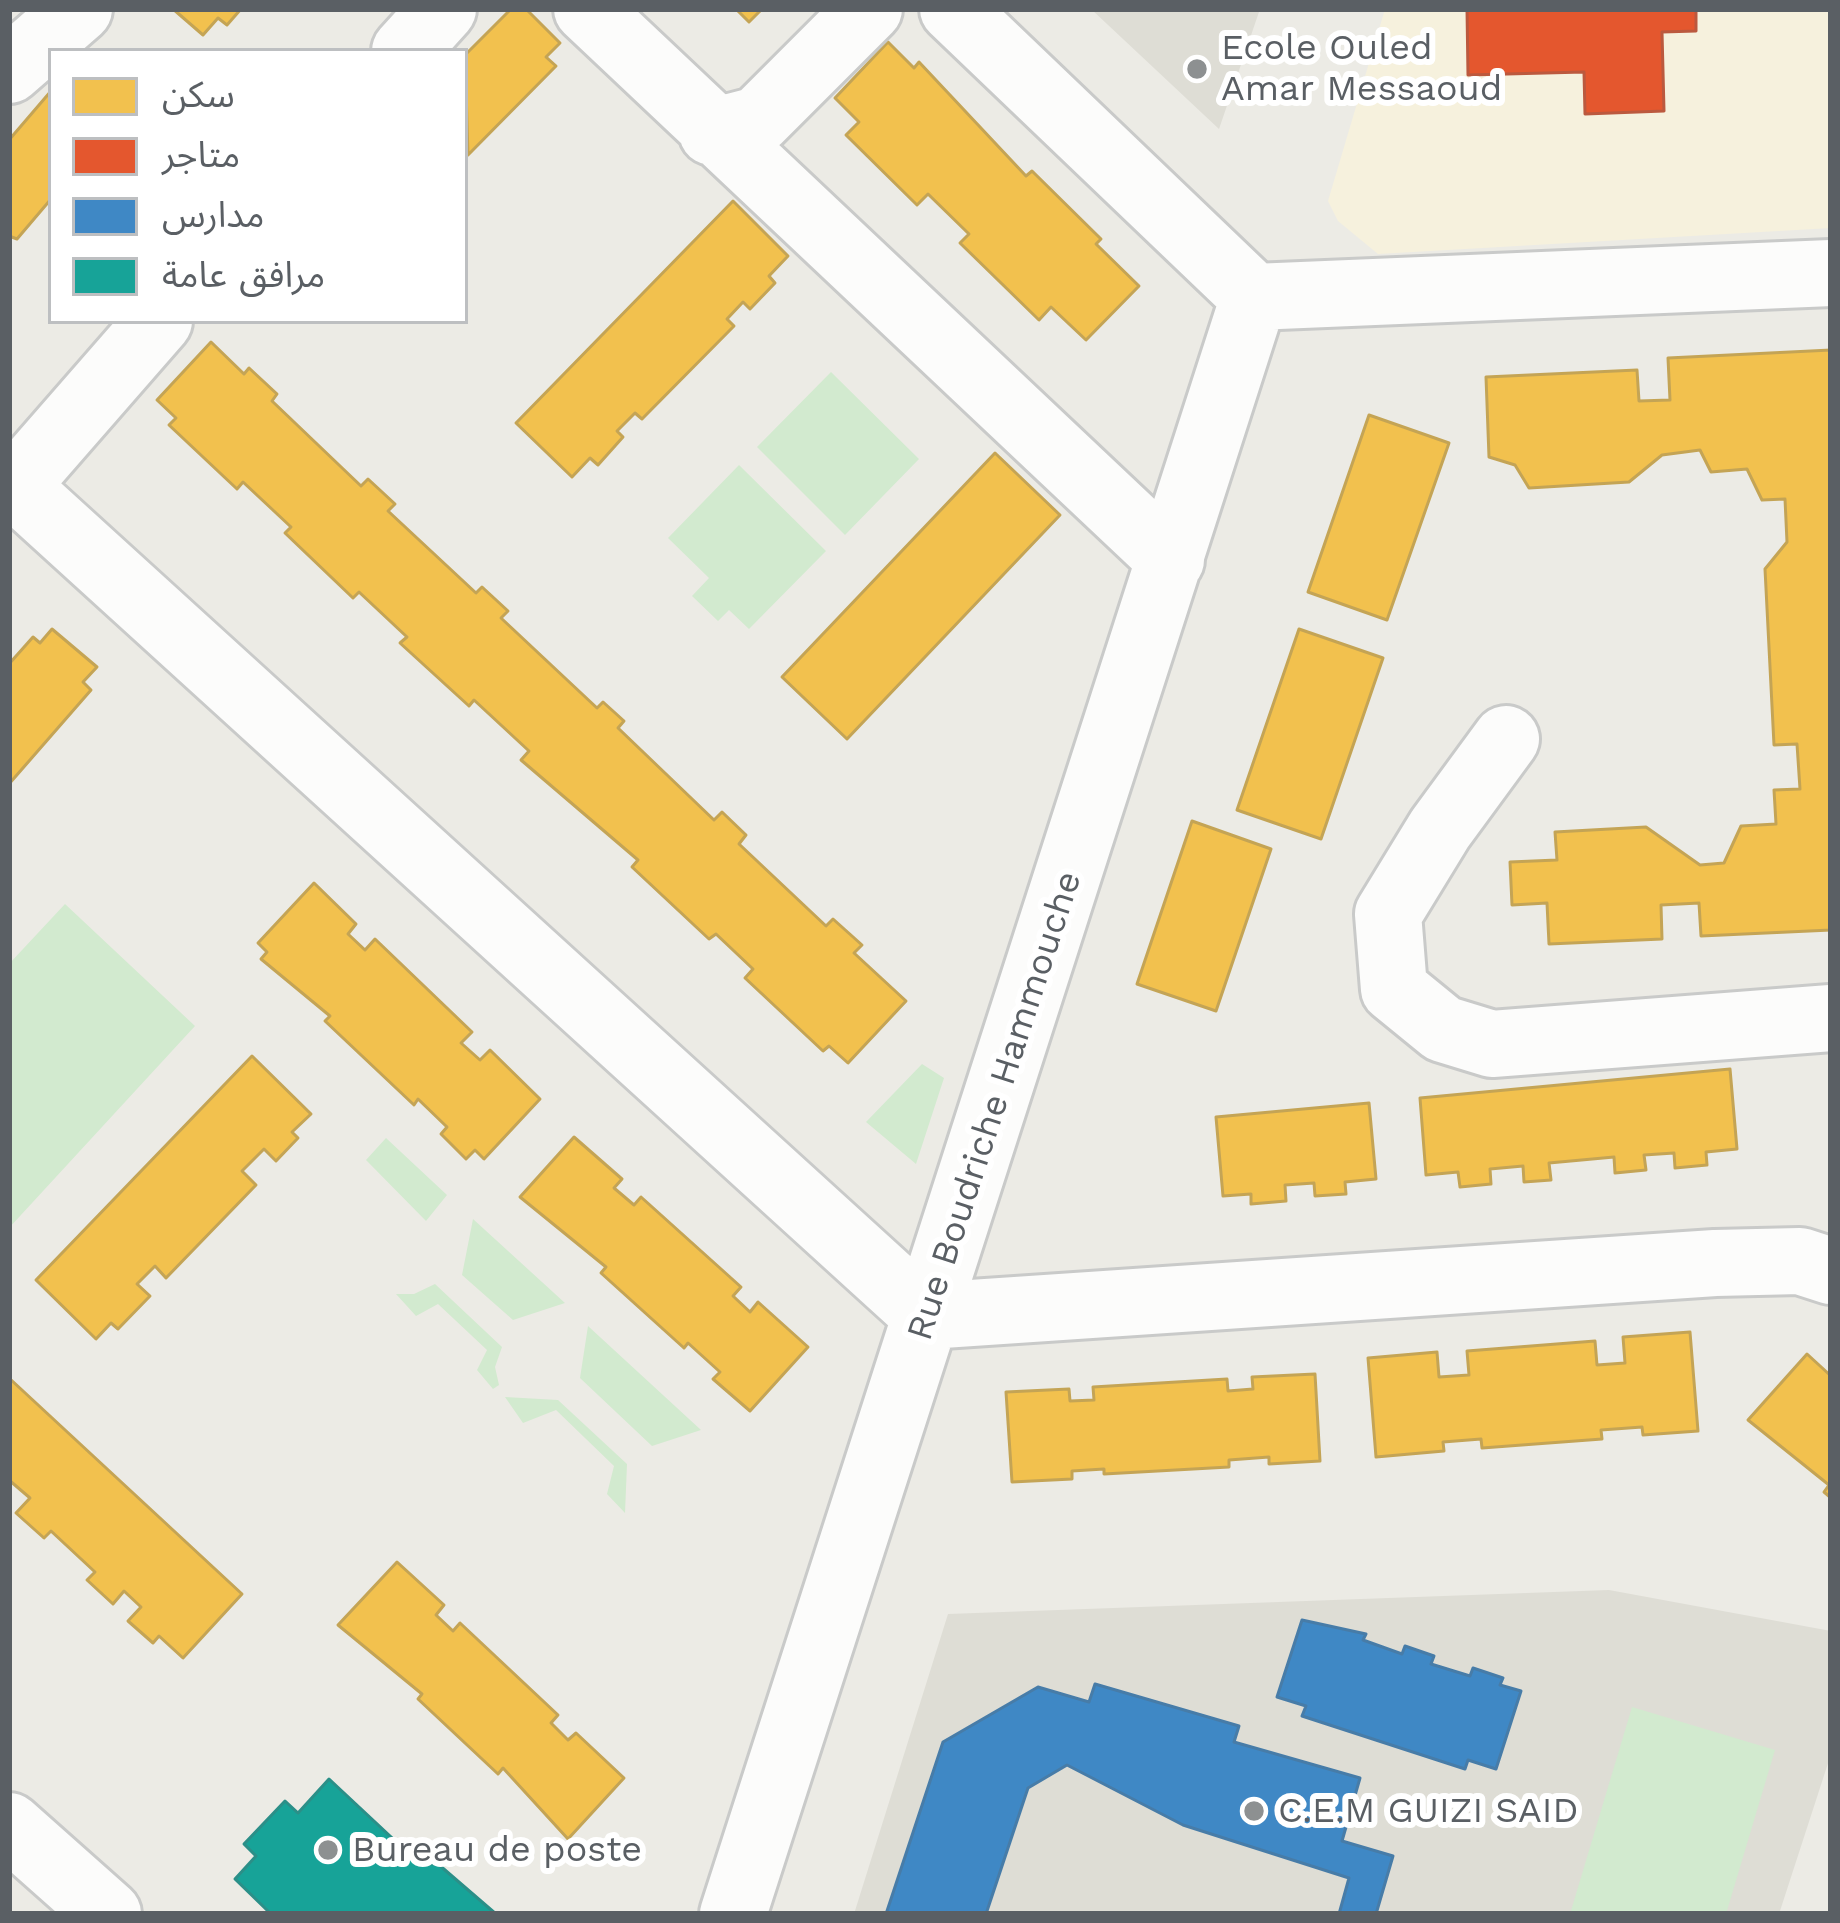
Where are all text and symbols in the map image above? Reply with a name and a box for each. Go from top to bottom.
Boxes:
place label: Ecole Ouled Amar Messaoud [1221,26,1502,111]
legend [48,48,468,324]
marker: Ecole Ouled Amar Messaoud [1184,56,1210,82]
text: سكن [162,74,235,116]
text: متاجر [162,134,240,176]
text: مدارس [162,194,264,236]
text: مرافق عامة [162,254,325,296]
street label: Rue Boudriche Hammouche [899,866,1091,1346]
place label: C.E.M GUIZI SAID [1278,1789,1578,1833]
marker: C.E.M GUIZI SAID [1241,1798,1267,1824]
place label: Bureau de poste [352,1828,642,1872]
marker: Bureau de poste [315,1837,341,1863]

